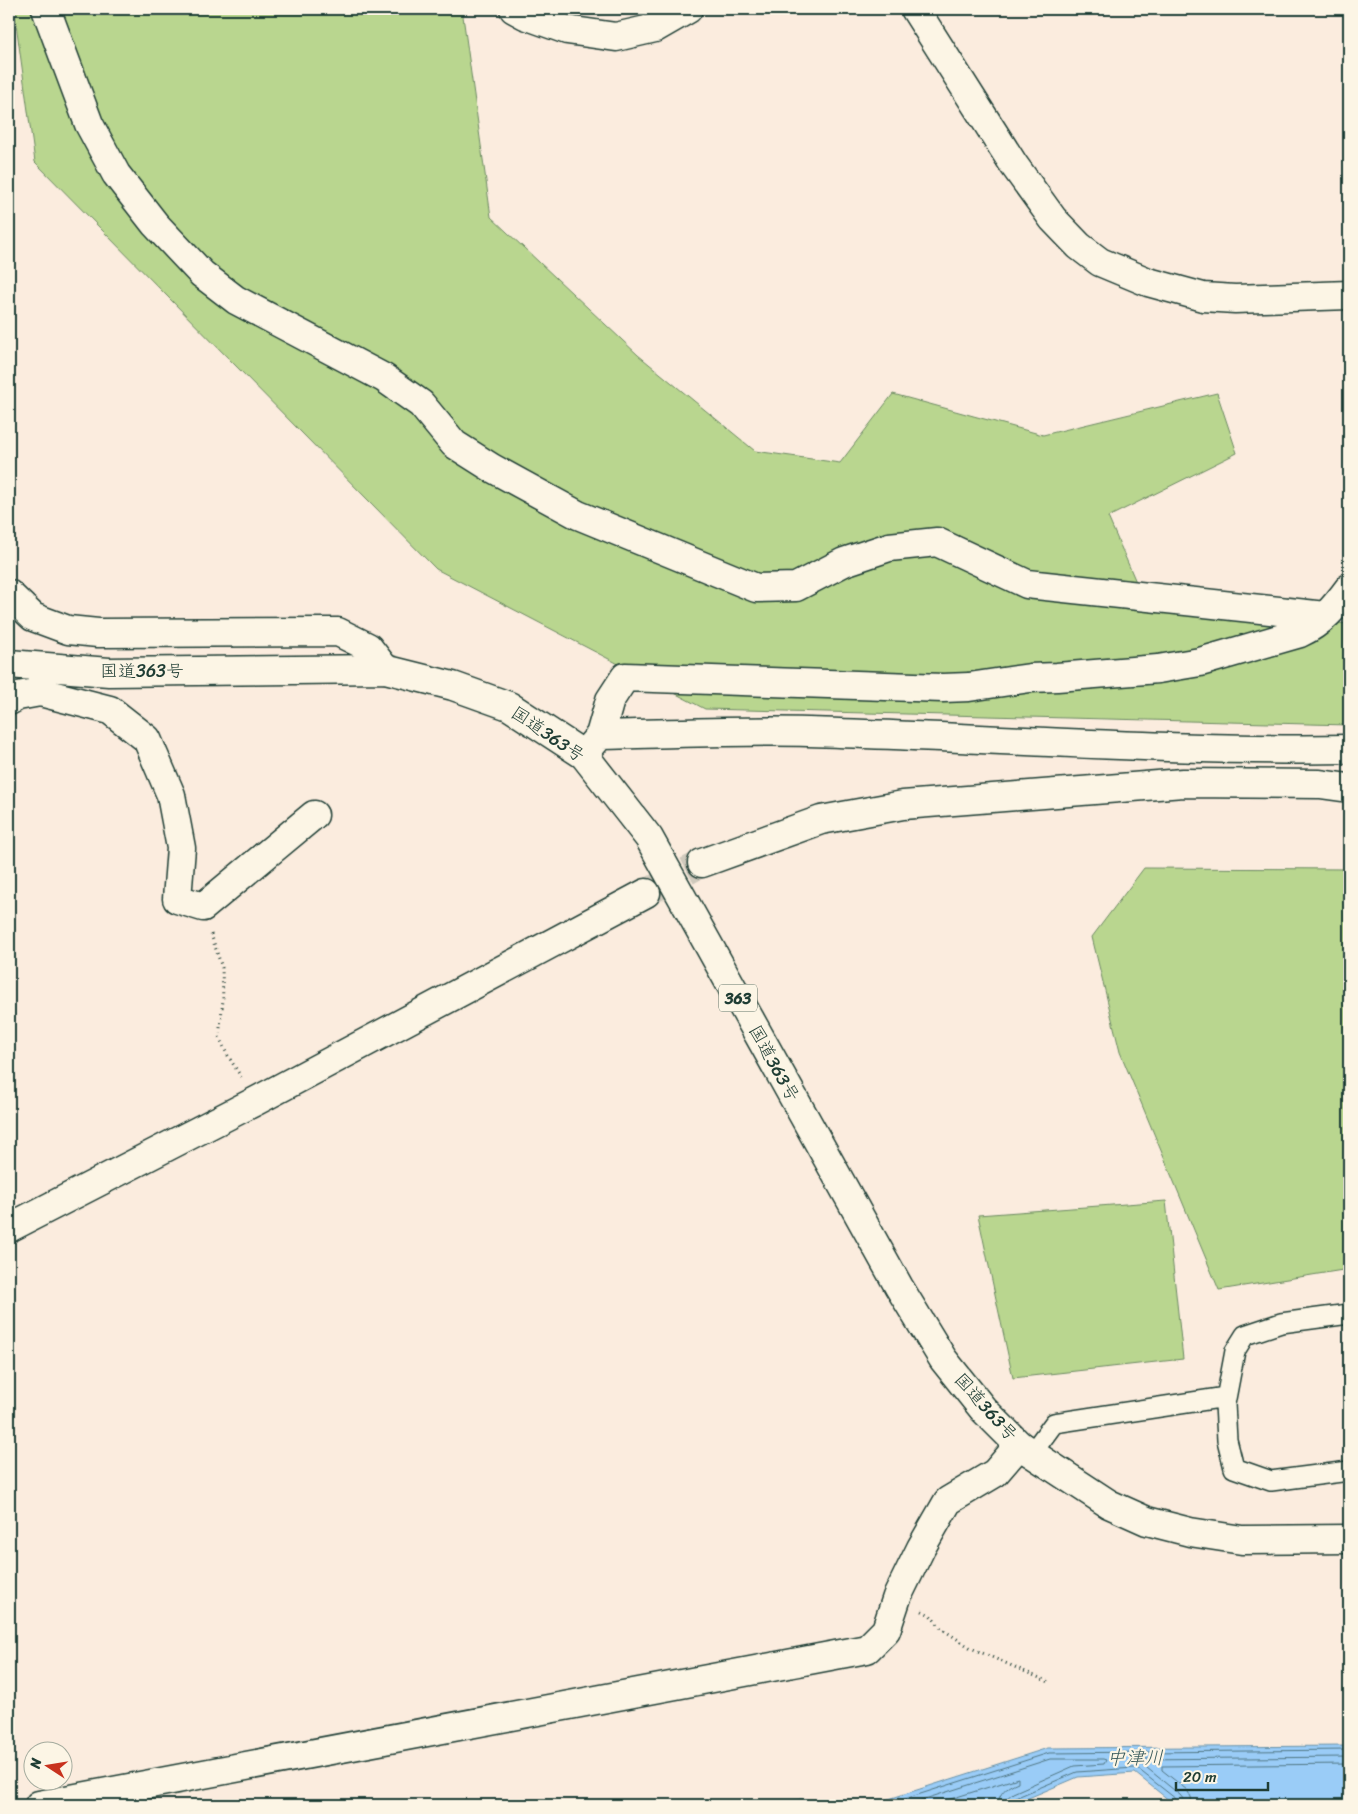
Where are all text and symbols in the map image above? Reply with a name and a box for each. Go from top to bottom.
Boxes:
street label: 国道363号 [100,655,184,687]
street label: 国道363号 [504,697,592,771]
road number: 363 [719,984,757,1011]
street label: 国道363号 [740,1019,808,1107]
street label: 国道363号 [946,1365,1026,1449]
water label: 中津川 [1106,1741,1164,1774]
north arrow [22,1742,72,1792]
text: N [22,1756,49,1772]
scale bar [1176,1759,1268,1791]
text: 20 m [1183,1764,1217,1790]

